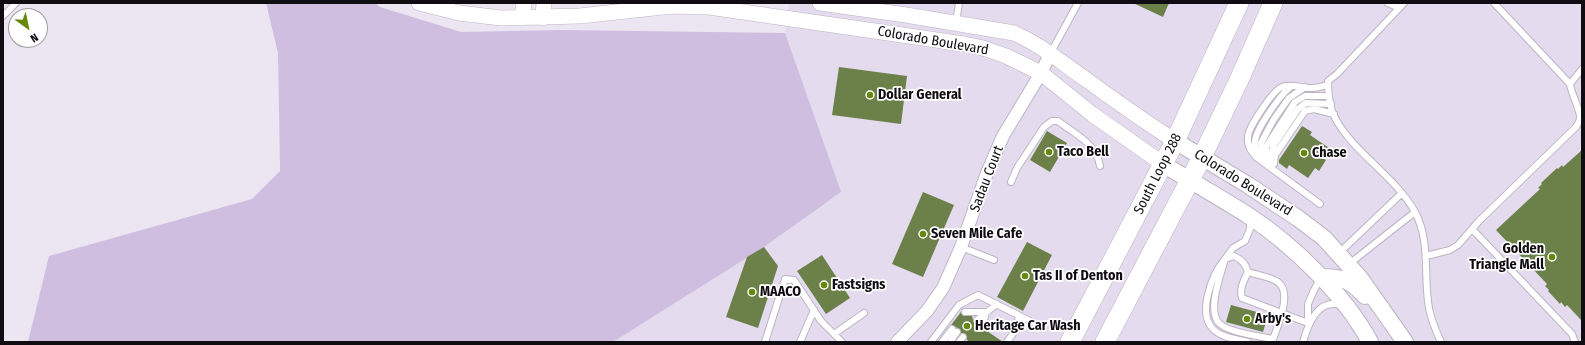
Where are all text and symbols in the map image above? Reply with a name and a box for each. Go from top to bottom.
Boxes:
north arrow [8,8,48,48]
street label: Colorado Boulevard [876,23,990,59]
text: N [28,30,41,45]
place label: Dollar General [878,87,962,103]
marker: Dollar General [865,90,875,100]
street label: South Loop 288 [1130,131,1186,217]
street label: Sadau Court [967,143,1007,215]
place label: Taco Bell [1057,144,1109,160]
place label: Chase [1312,145,1347,161]
street label: Colorado Boulevard [1191,146,1295,220]
marker: Taco Bell [1044,147,1054,157]
marker: Chase [1299,148,1309,158]
place label: Seven Mile Cafe [931,226,1022,242]
marker: Seven Mile Cafe [918,229,928,239]
place label: Golden Triangle Mall [1469,241,1544,274]
marker: Golden Triangle Mall [1547,252,1557,262]
place label: Tas II of Denton [1033,268,1123,284]
marker: Tas II of Denton [1020,271,1030,281]
place label: Fastsigns [832,277,885,293]
marker: Fastsigns [819,280,829,290]
place label: MAACO [760,284,801,300]
marker: MAACO [747,287,757,297]
place label: Arby's [1255,311,1291,327]
marker: Arby's [1242,314,1252,324]
place label: Heritage Car Wash [975,318,1080,334]
marker: Heritage Car Wash [962,321,972,331]

